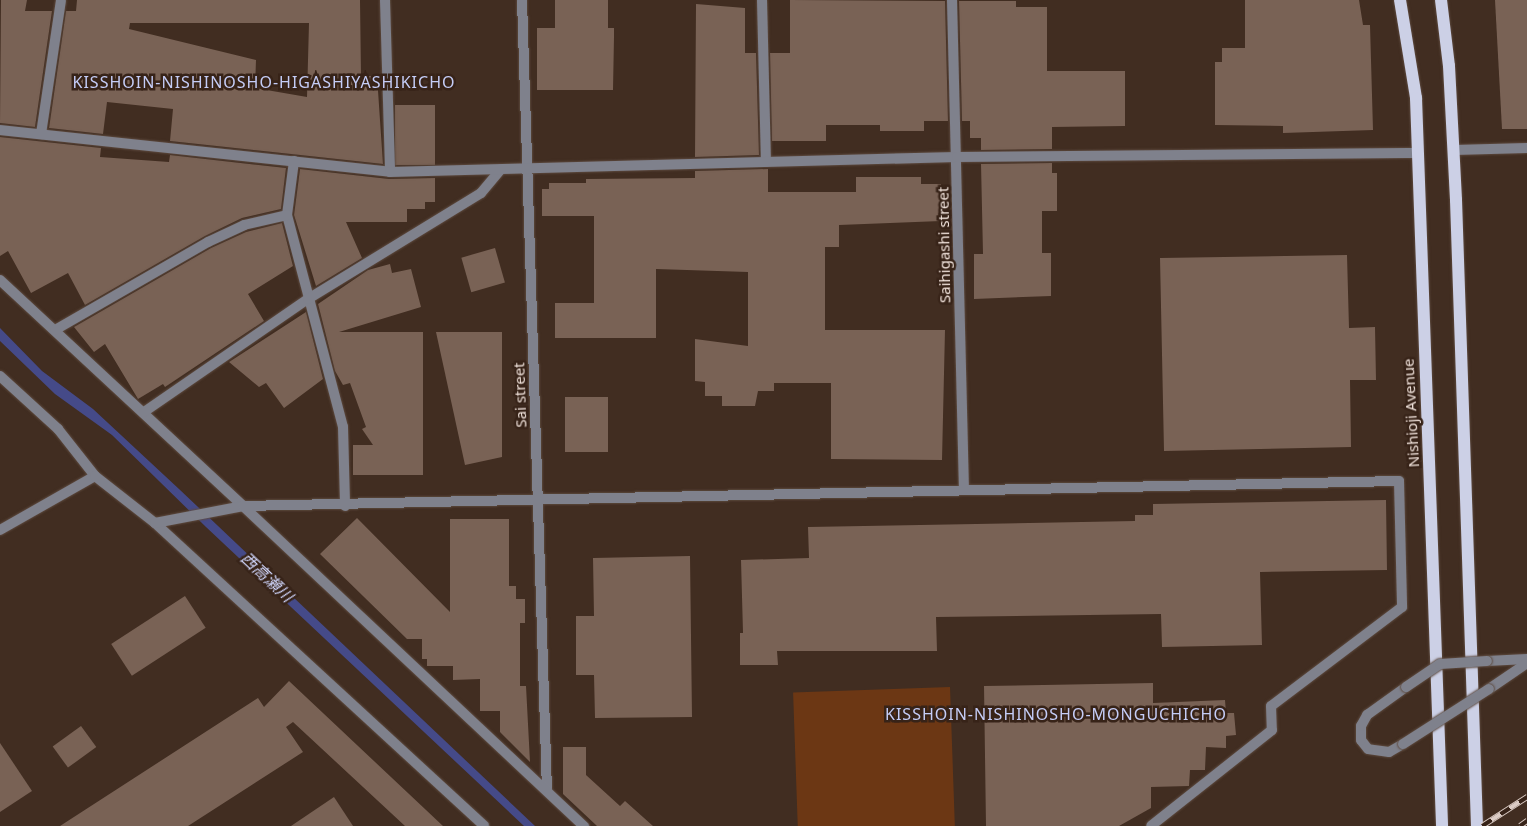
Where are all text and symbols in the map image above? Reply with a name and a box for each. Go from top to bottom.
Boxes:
district label: KISSHOIN-NISHINOSHO-HIGASHIYASHIKICHO [68,72,460,92]
street label: Saihigashi street [934,187,954,303]
street label: Nishioji Avenue [1399,358,1423,468]
street label: Sai street [510,362,530,428]
water label: 西高瀬川 [237,548,297,606]
district label: KISSHOIN-NISHINOSHO-MONGUCHICHO [881,704,1231,724]

